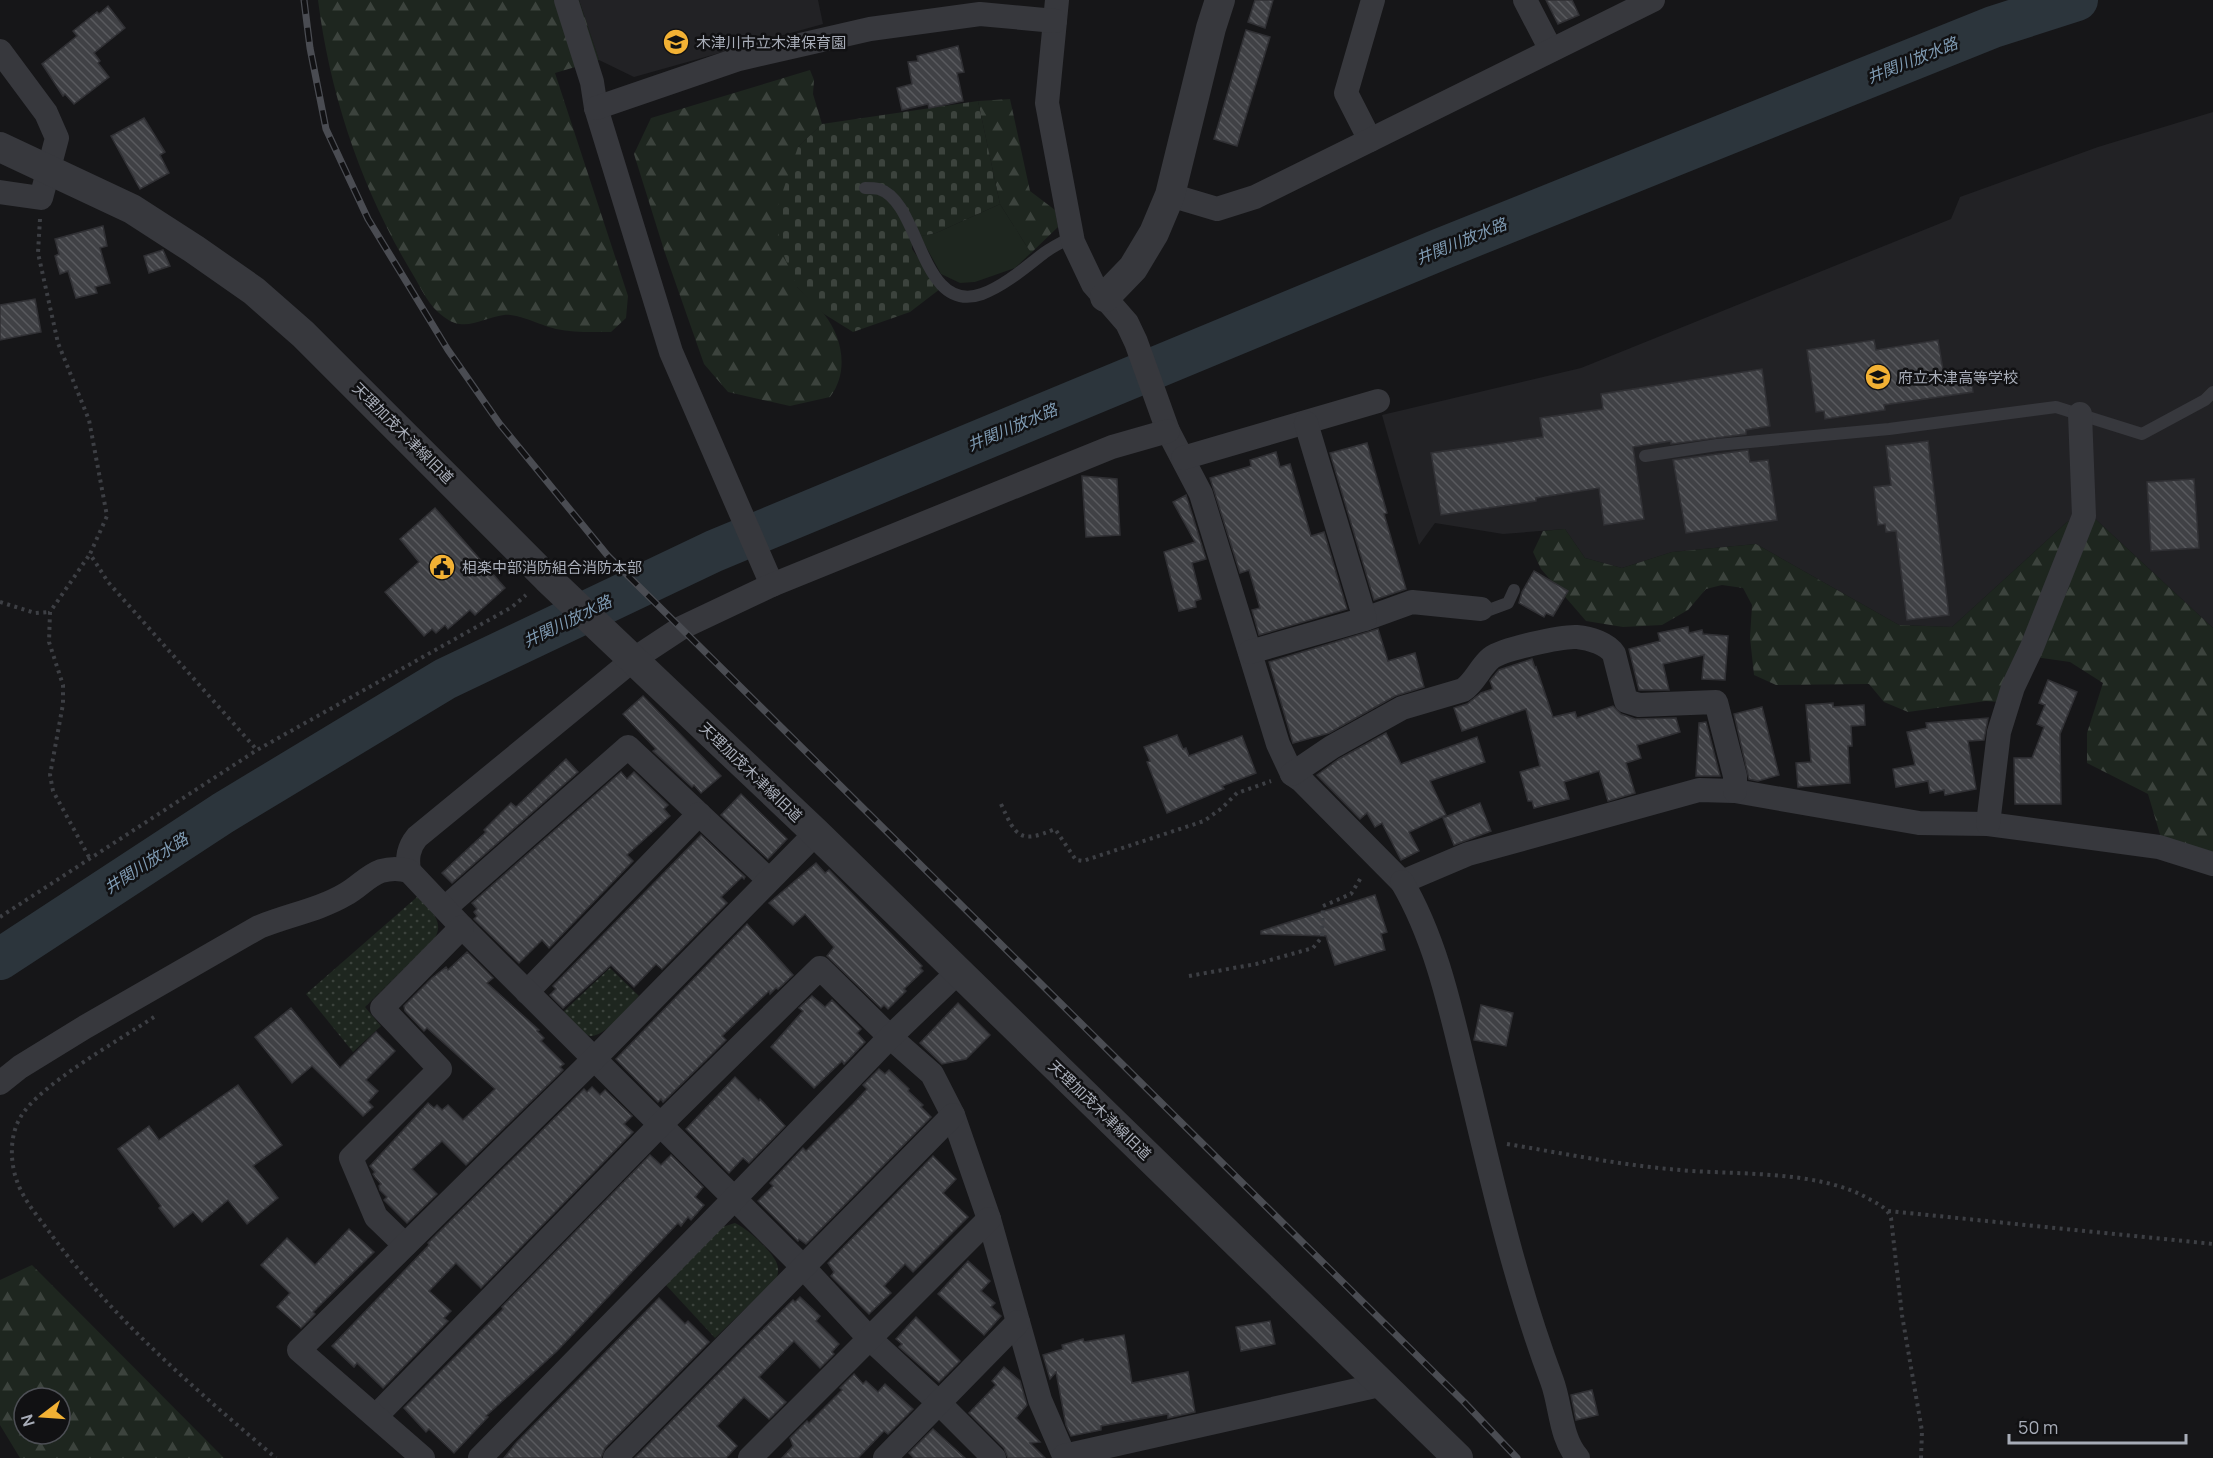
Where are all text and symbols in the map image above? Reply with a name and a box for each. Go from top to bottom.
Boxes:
school or university icon: 木津川市立木津保育園 [661,27,691,57]
water label: 井関川放水路 [1863,31,1962,88]
place label: 木津川市立木津保育園 [696,32,846,53]
water label: 井関川放水路 [1412,212,1511,269]
school or university icon: 府立木津高等学校 [1863,362,1893,392]
place label: 府立木津高等学校 [1898,367,2018,388]
street label: 天理加茂木津線旧道 [348,378,458,488]
water label: 井関川放水路 [964,397,1062,456]
public building icon: 相楽中部消防組合消防本部 [427,552,457,582]
place label: 相楽中部消防組合消防本部 [462,557,642,578]
water label: 井関川放水路 [519,589,617,652]
street label: 天理加茂木津線旧道 [695,718,807,826]
water label: 井関川放水路 [100,827,194,898]
street label: 天理加茂木津線旧道 [1044,1056,1156,1164]
north arrow [12,1386,72,1446]
scale bar [2009,1407,2186,1445]
text: N [15,1412,40,1429]
text: 50 m [2018,1415,2058,1439]

